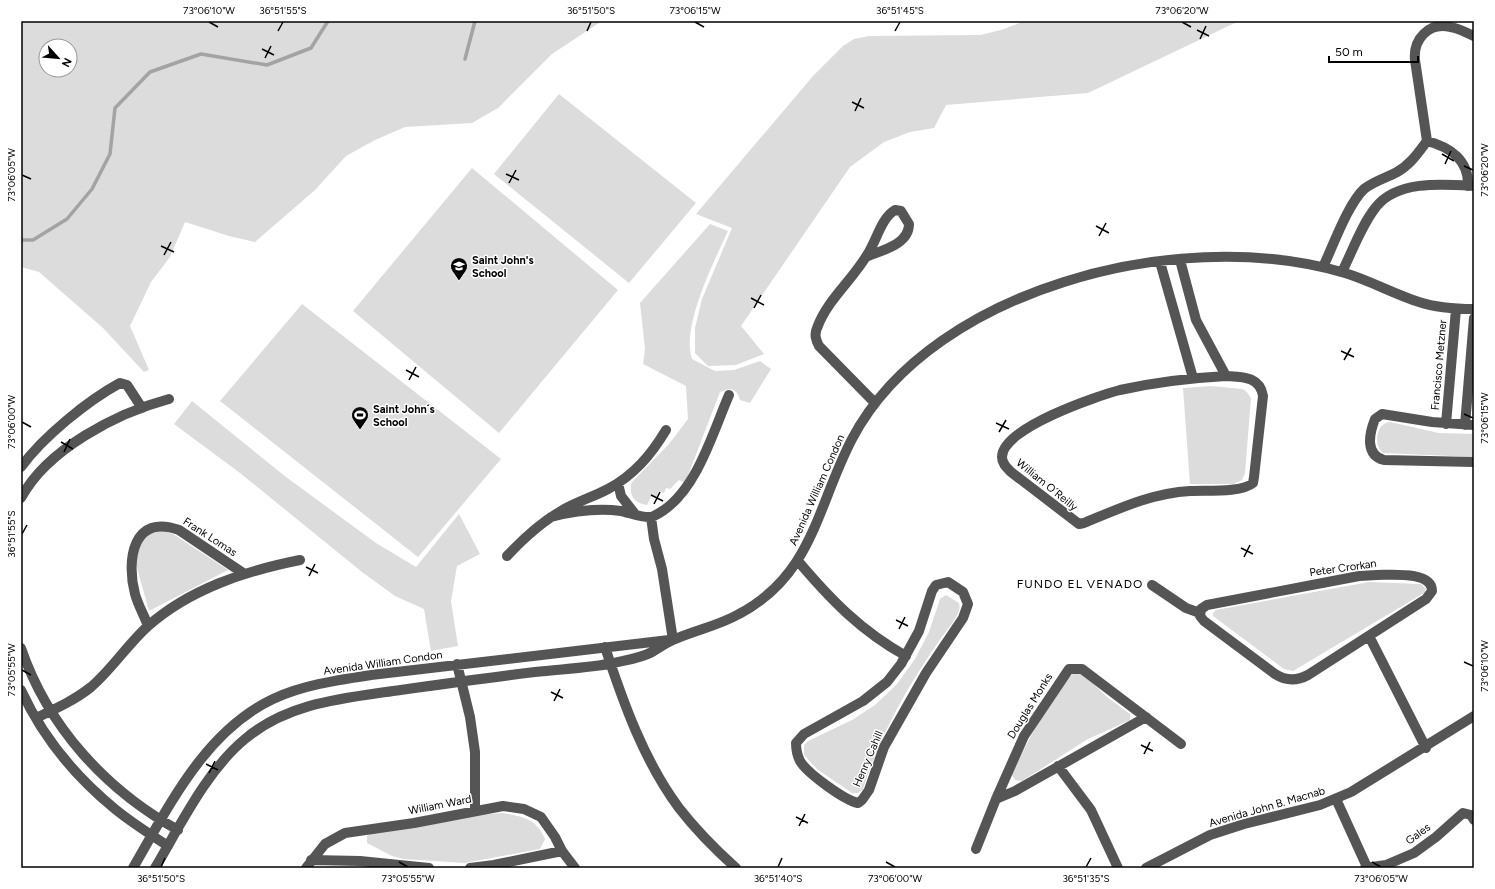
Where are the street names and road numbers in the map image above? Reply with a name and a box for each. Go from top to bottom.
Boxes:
street label: Francisco Metzner [1429,319,1449,411]
street label: Avenida William Condon [787,433,847,547]
street label: William O´Reilly [1014,456,1080,514]
street label: Frank Lomas [181,515,239,559]
street label: Peter Crorkan [1309,557,1377,579]
street label: Avenida William Condon [323,648,443,678]
street label: Douglas Monks [1005,671,1055,741]
street label: Henry Cahill [850,729,886,789]
street label: Avenida John B. Macnab [1207,784,1327,830]
street label: William Ward [407,793,473,817]
street label: Gales [1403,821,1433,847]

